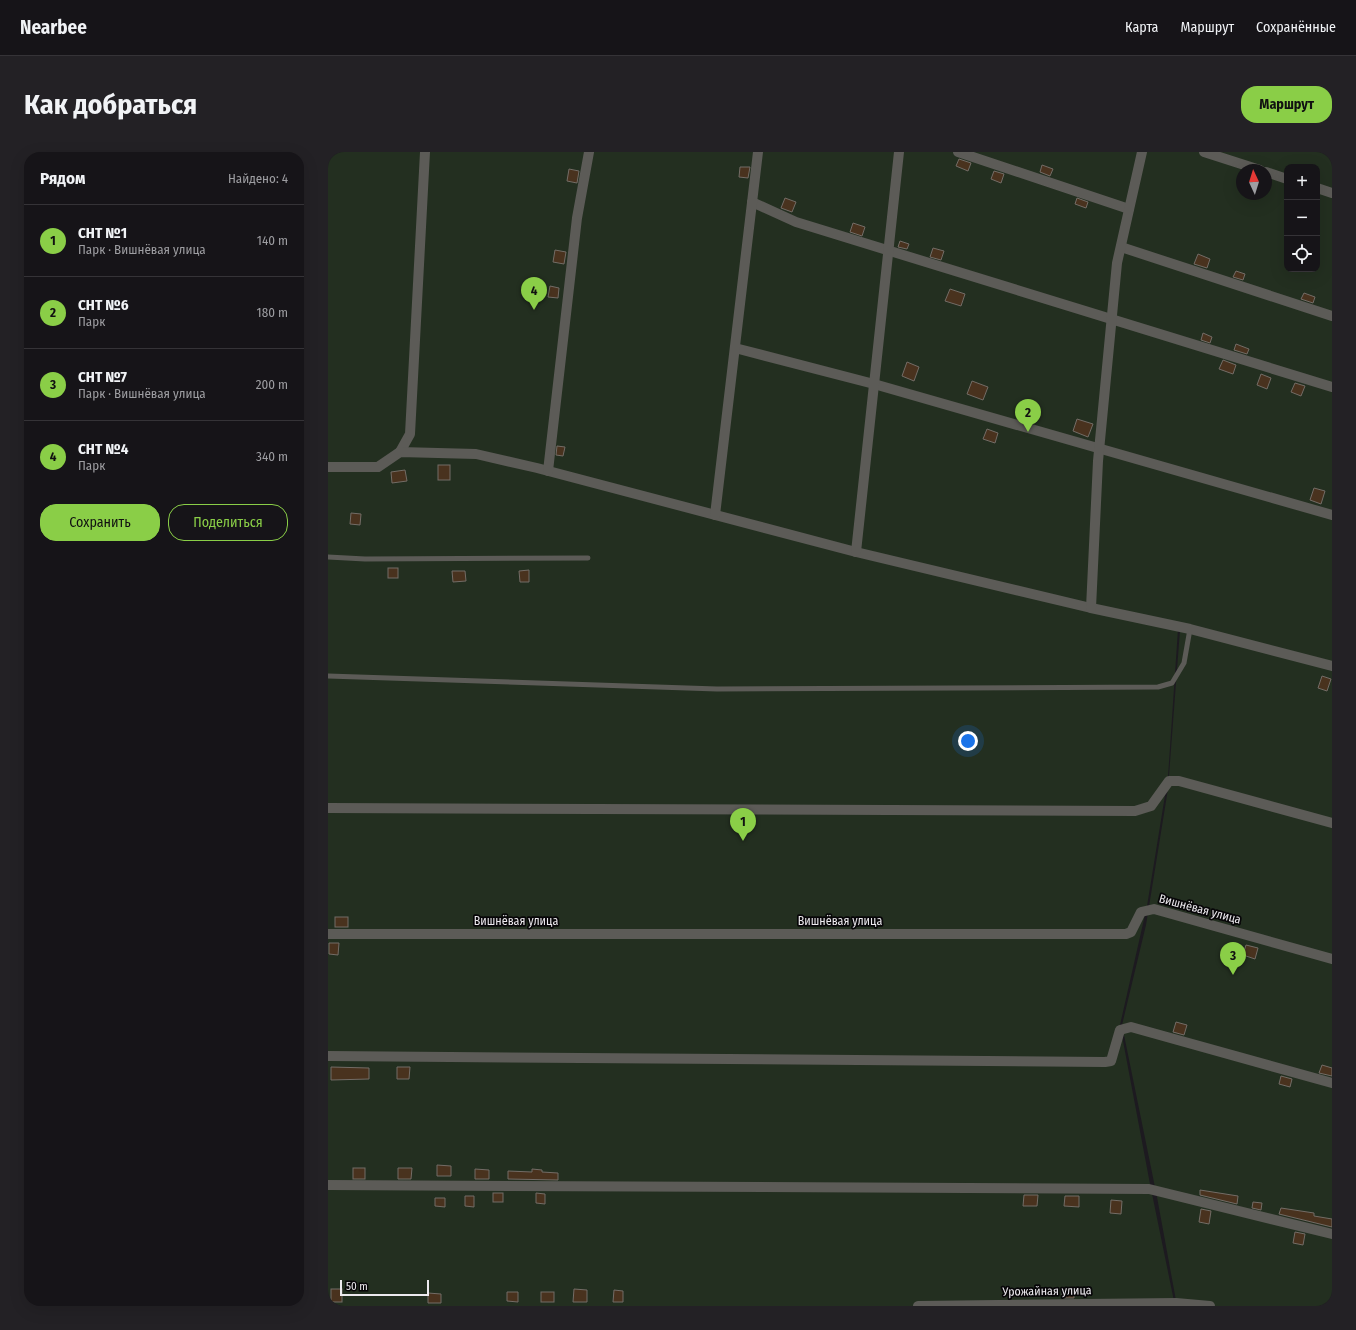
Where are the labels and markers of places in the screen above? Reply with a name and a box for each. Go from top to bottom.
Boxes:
pin: 4 [521,277,547,310]
pin: 2 [1015,399,1041,432]
pin: 1 [730,808,756,841]
pin: 3 [1220,942,1246,975]

